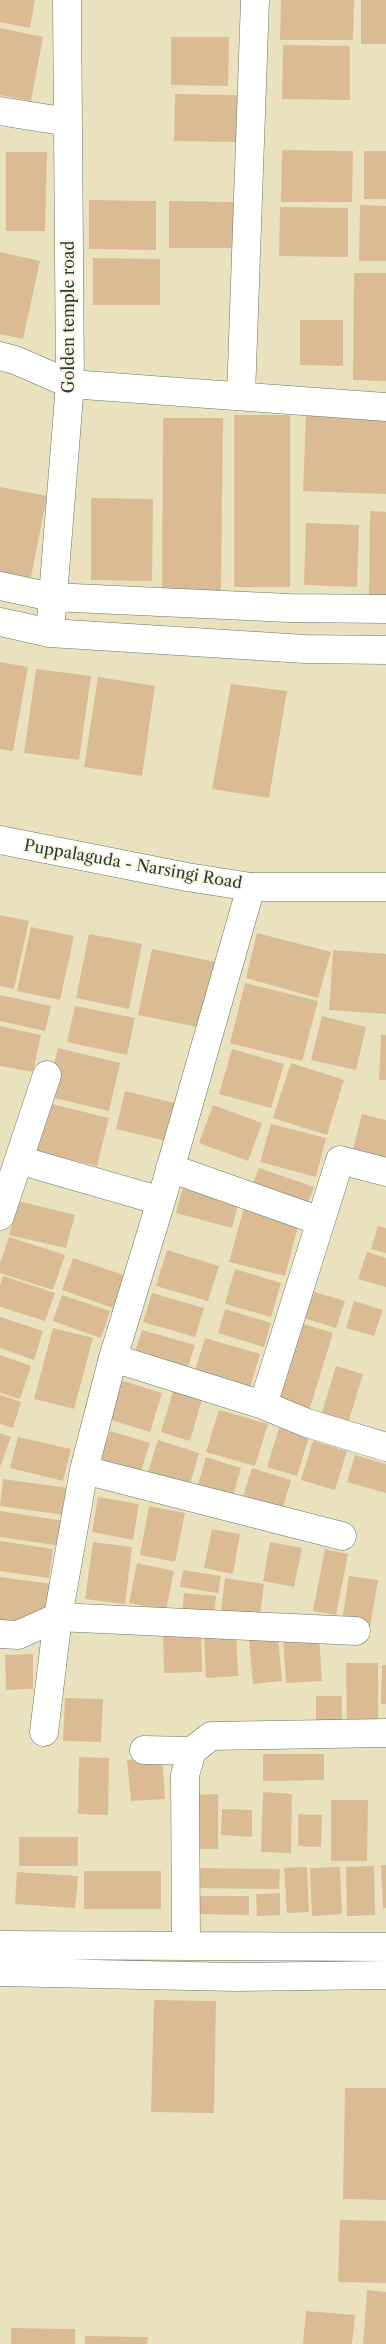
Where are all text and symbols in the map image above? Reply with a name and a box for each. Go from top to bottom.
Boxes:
street label: Golden temple road [59,241,79,393]
street label: Puppalaguda - Narsingi Road [22,836,244,894]

